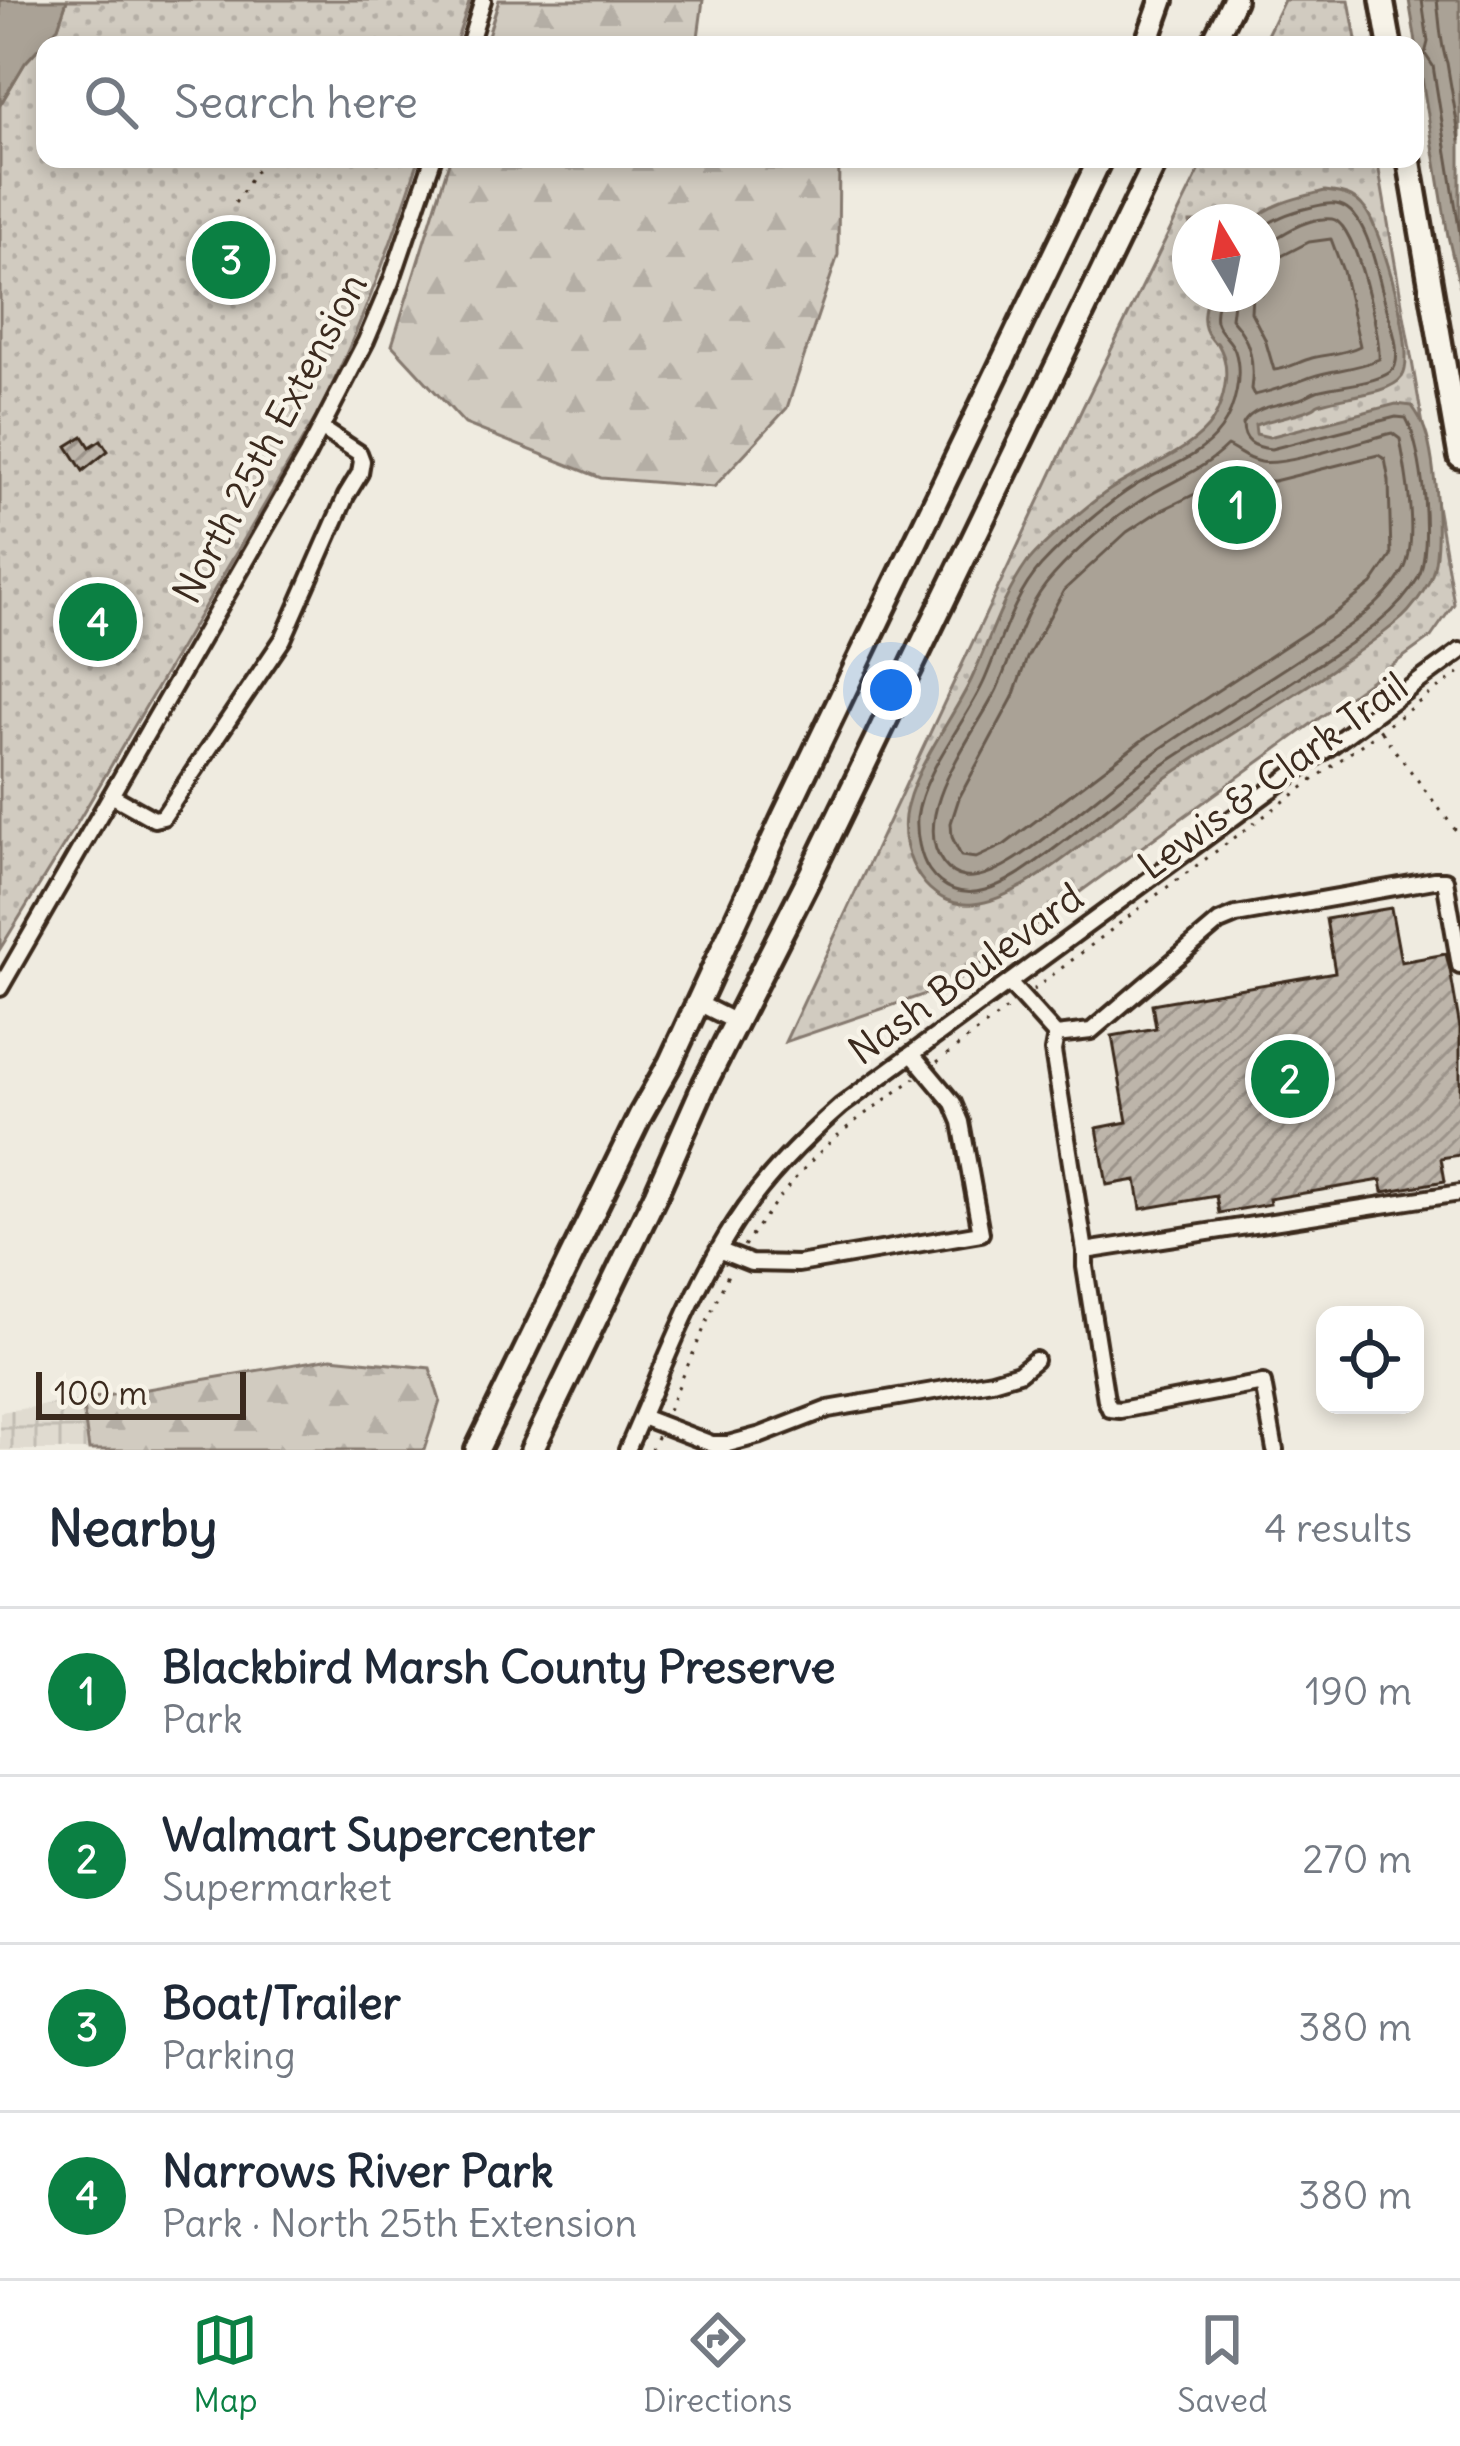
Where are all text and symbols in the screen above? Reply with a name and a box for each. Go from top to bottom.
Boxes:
search box [36,36,1424,168]
icon: search [78,69,144,135]
text: Search here [174,74,418,130]
north arrow [1172,204,1280,312]
pin: 3 [192,215,270,305]
street label: North 25th Extension [162,264,378,612]
pin: 1 [1198,460,1276,550]
pin: 4 [59,577,137,667]
your location [861,660,921,720]
street label: Lewis & Clark Trail [1129,662,1417,890]
street label: Nash Boulevard [839,873,1093,1075]
pin: 2 [1251,1034,1329,1124]
map controls [1316,1306,1424,1414]
button: locate [1316,1306,1424,1414]
scale bar [36,1366,246,1419]
text: 100 m [54,1372,147,1414]
text: Nearby [48,1496,217,1560]
text: 4 results [1264,1504,1412,1553]
text: Blackbird Marsh County Preserve [162,1639,836,1695]
text: 1 [79,1667,95,1716]
text: 190 m [1305,1667,1412,1716]
text: Park [162,1695,243,1744]
text: Walmart Supercenter [162,1807,595,1863]
text: 2 [76,1835,98,1884]
text: 270 m [1302,1835,1412,1884]
text: Supermarket [162,1863,392,1912]
text: Boat/Trailer [162,1975,401,2031]
text: 3 [76,2003,98,2052]
text: 380 m [1298,2003,1412,2052]
text: Parking [162,2031,296,2080]
text: Narrows River Park [162,2143,553,2199]
text: 4 [76,2171,98,2220]
text: 380 m [1298,2171,1412,2220]
text: Park · North 25th Extension [162,2199,637,2248]
tab: Map [192,2307,258,2421]
tab: Directions [643,2307,792,2421]
tab: Saved [1177,2307,1268,2421]

